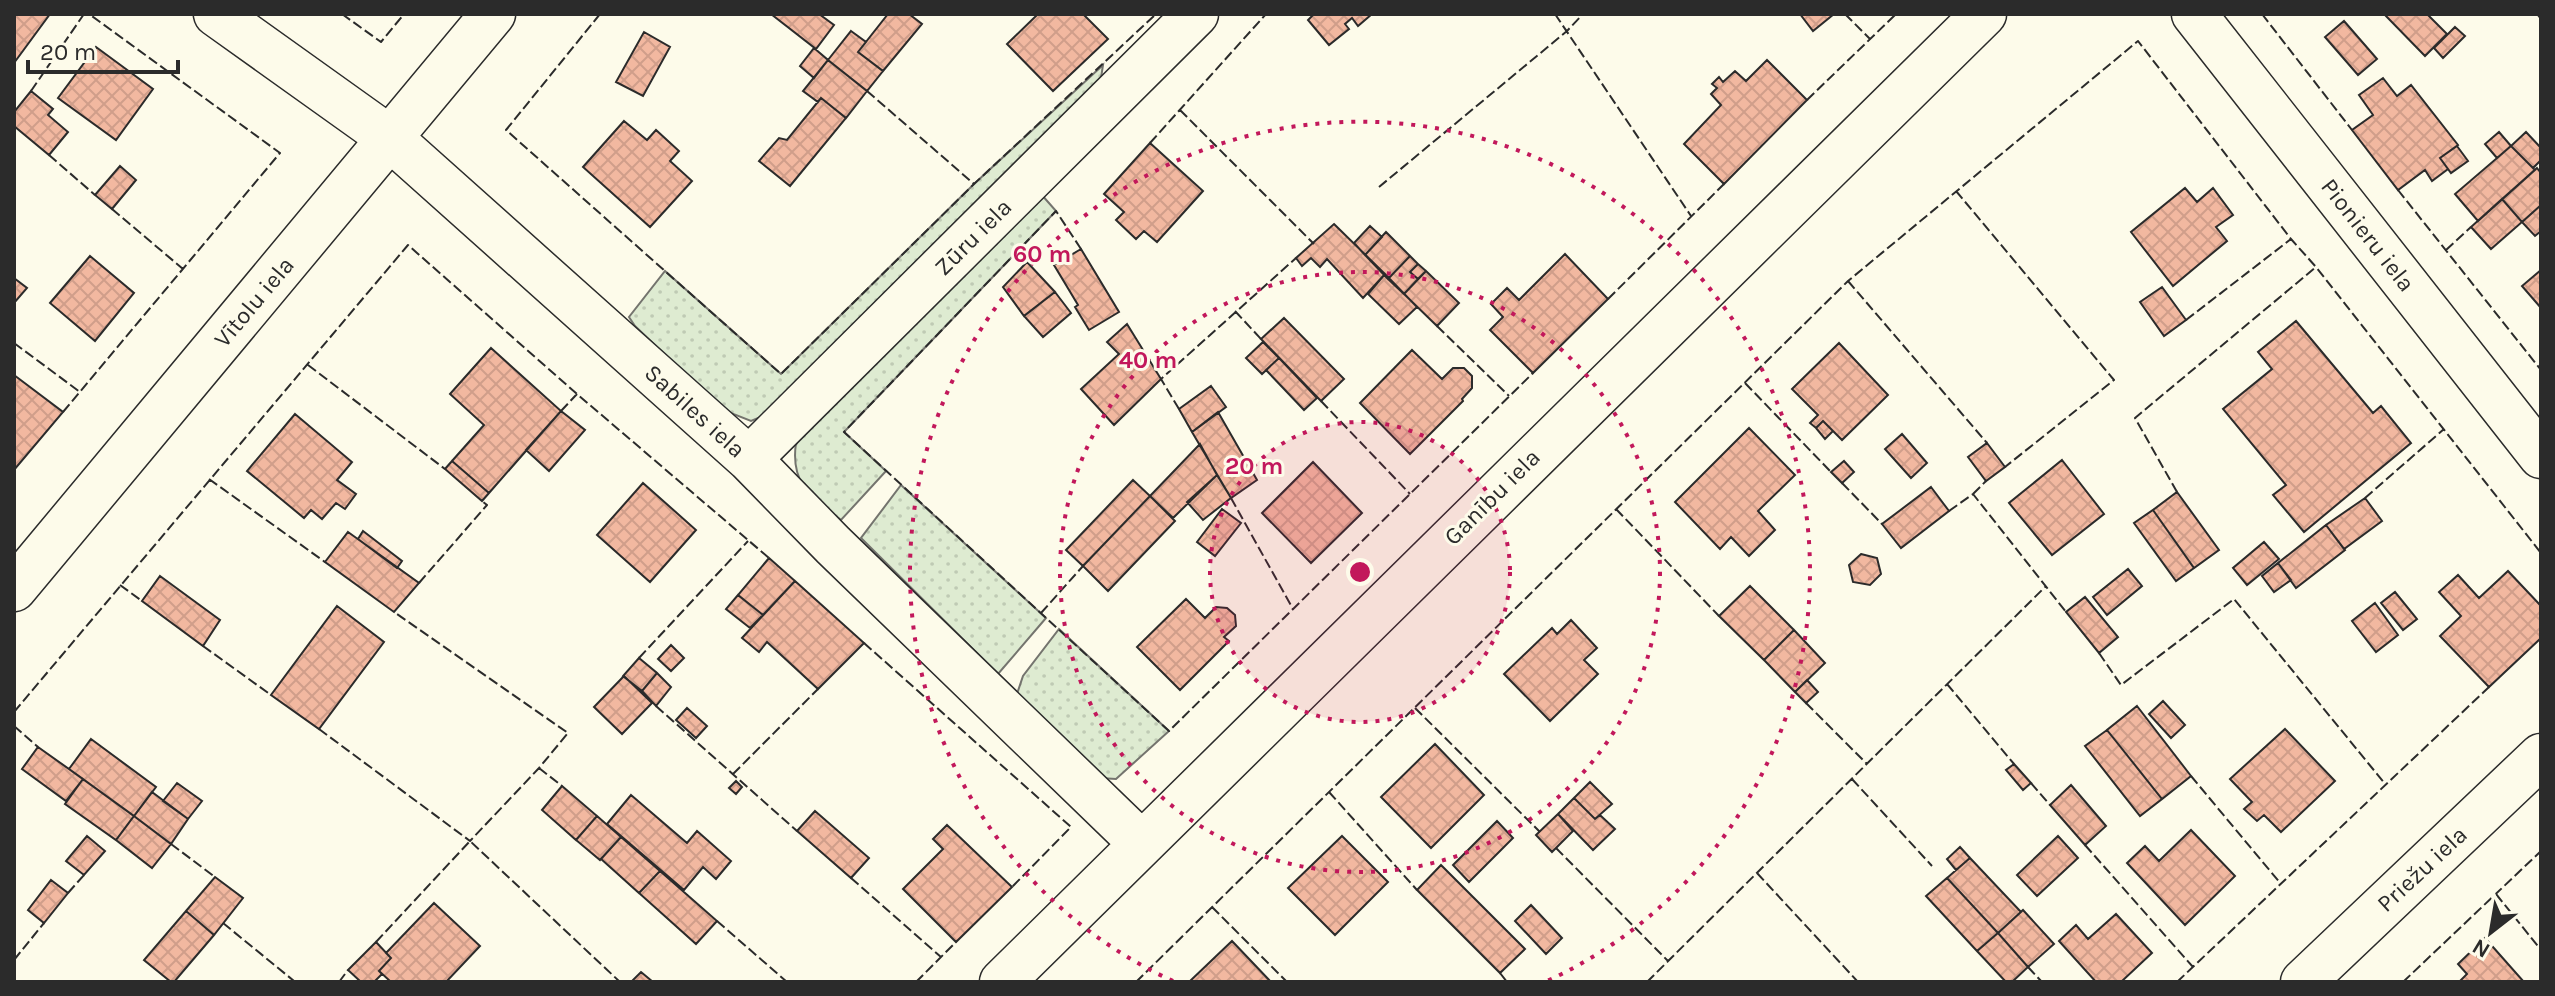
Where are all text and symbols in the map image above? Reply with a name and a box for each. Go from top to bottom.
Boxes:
scale bar [28,24,178,74]
text: 20 m [40,38,96,66]
street label: Pionieru iela [2315,173,2421,297]
street label: Zūru iela [929,193,1017,281]
text: 60 m [1013,240,1071,268]
street label: Vītolu iela [208,251,300,353]
text: 40 m [1119,346,1177,374]
street label: Sabiles iela [639,358,751,464]
street label: Ganību iela [1438,443,1546,551]
text: 20 m [1225,452,1283,480]
centre of rings [1346,558,1374,586]
street label: Priežu iela [2371,820,2473,918]
north arrow [2451,892,2531,972]
text: N [2468,933,2495,963]

